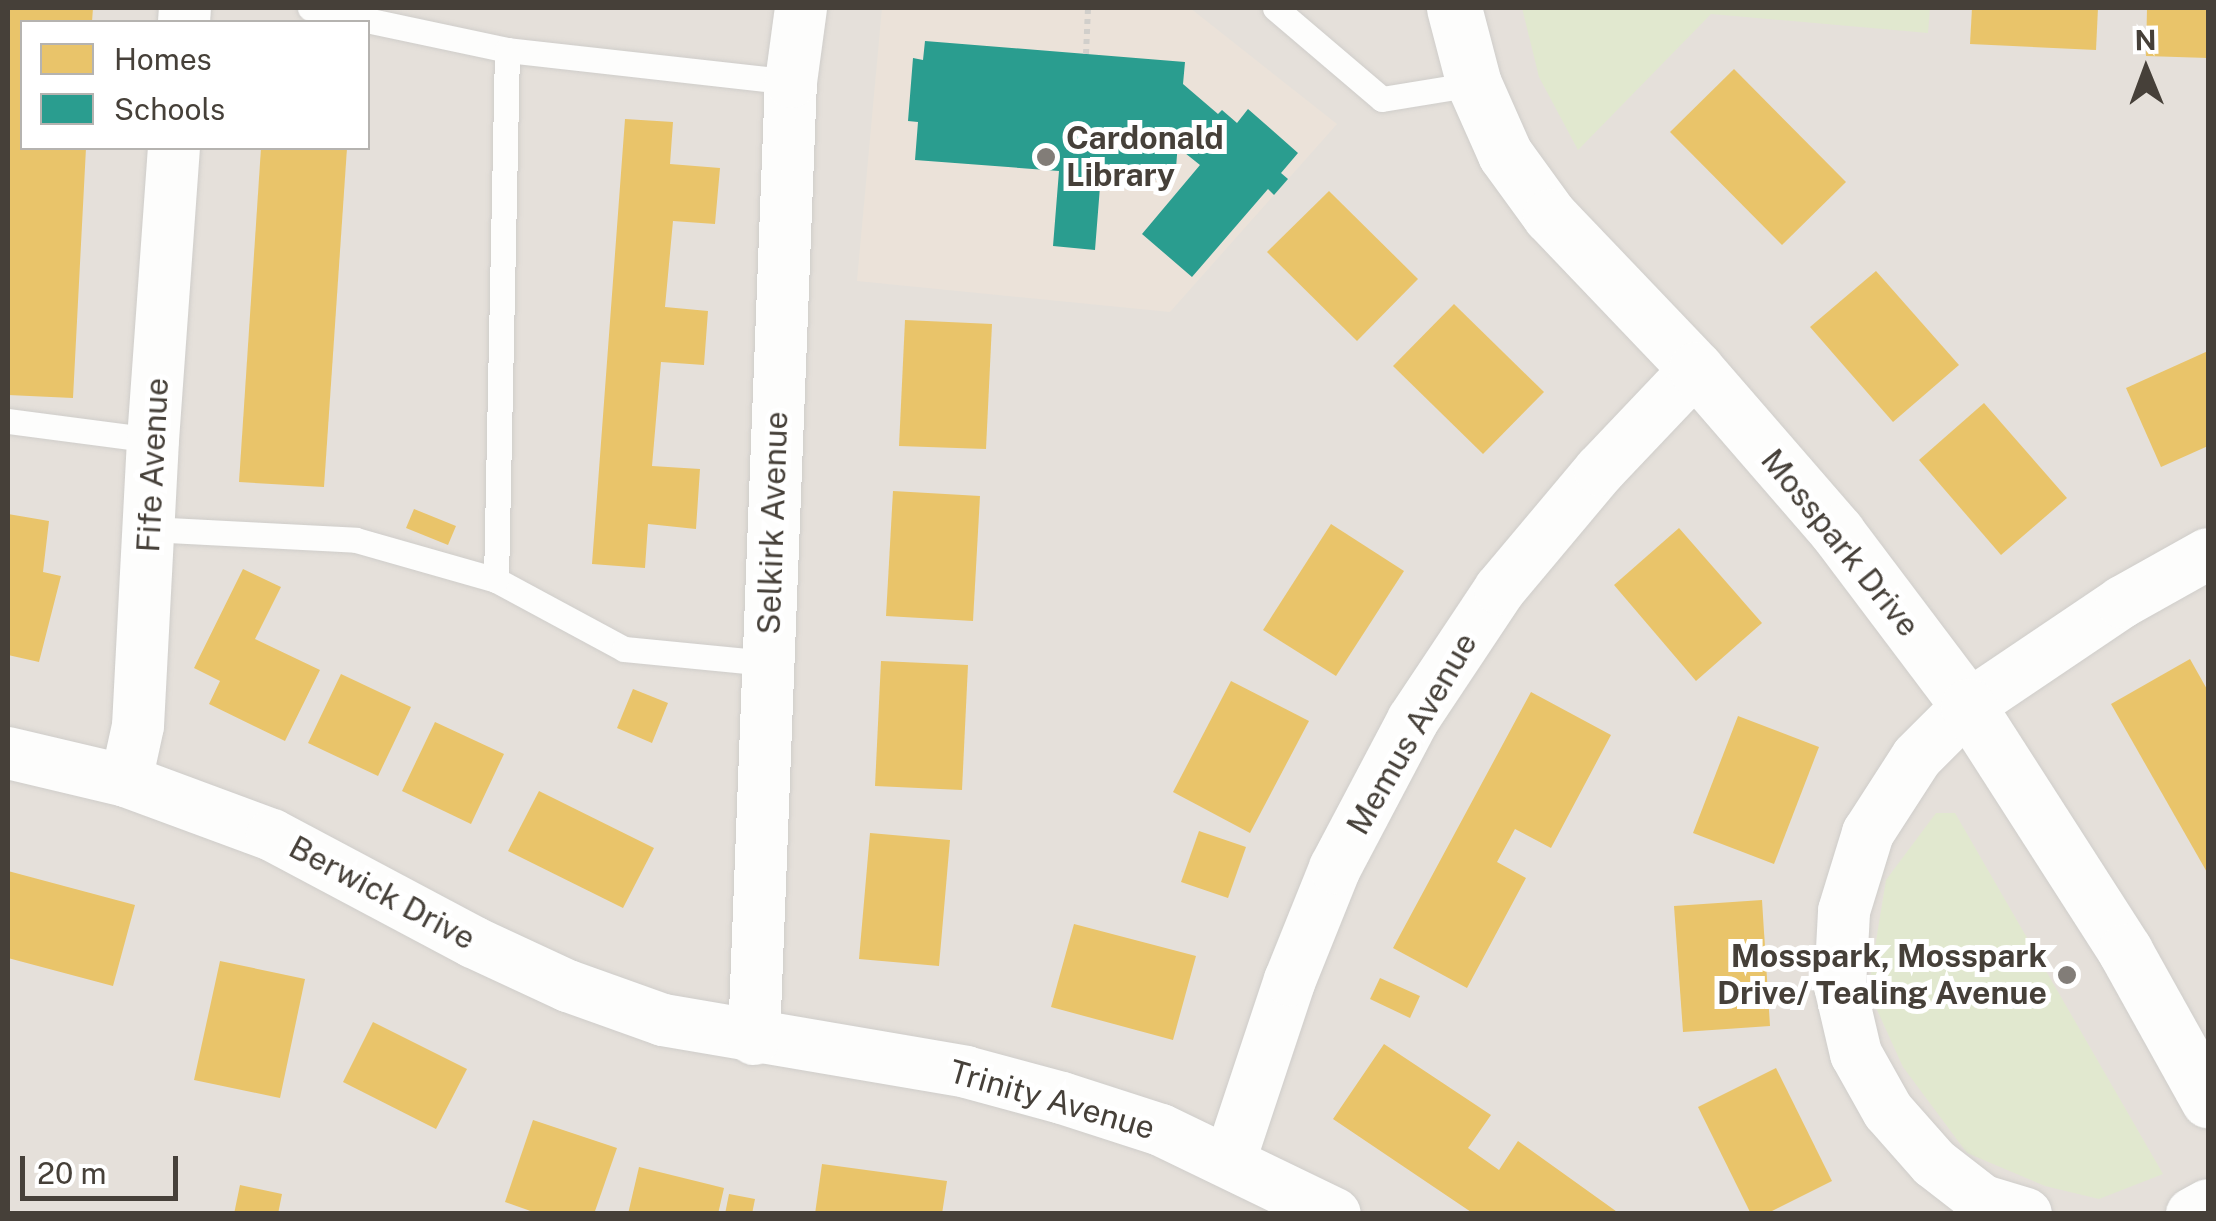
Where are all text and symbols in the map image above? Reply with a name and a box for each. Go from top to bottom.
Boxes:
legend [20,20,370,150]
north arrow [2096,20,2196,120]
text: N [2134,23,2157,56]
text: Homes [114,41,212,77]
text: Schools [114,91,225,127]
place label: Cardonald Library [1066,120,1224,195]
marker: Cardonald Library [1035,146,1057,168]
street label: Fife Avenue [129,377,177,553]
street label: Selkirk Avenue [750,411,796,635]
street label: Mosspark Drive [1753,442,1927,644]
street label: Memus Avenue [1339,626,1485,842]
street label: Berwick Drive [282,828,482,958]
place label: Mosspark, Mosspark Drive/ Tealing Avenue [1717,938,2047,1013]
marker: Mosspark, Mosspark Drive/ Tealing Avenue [2056,964,2078,986]
street label: Trinity Avenue [945,1052,1159,1148]
scale bar [25,1136,182,1198]
text: 20 m [37,1155,106,1191]

